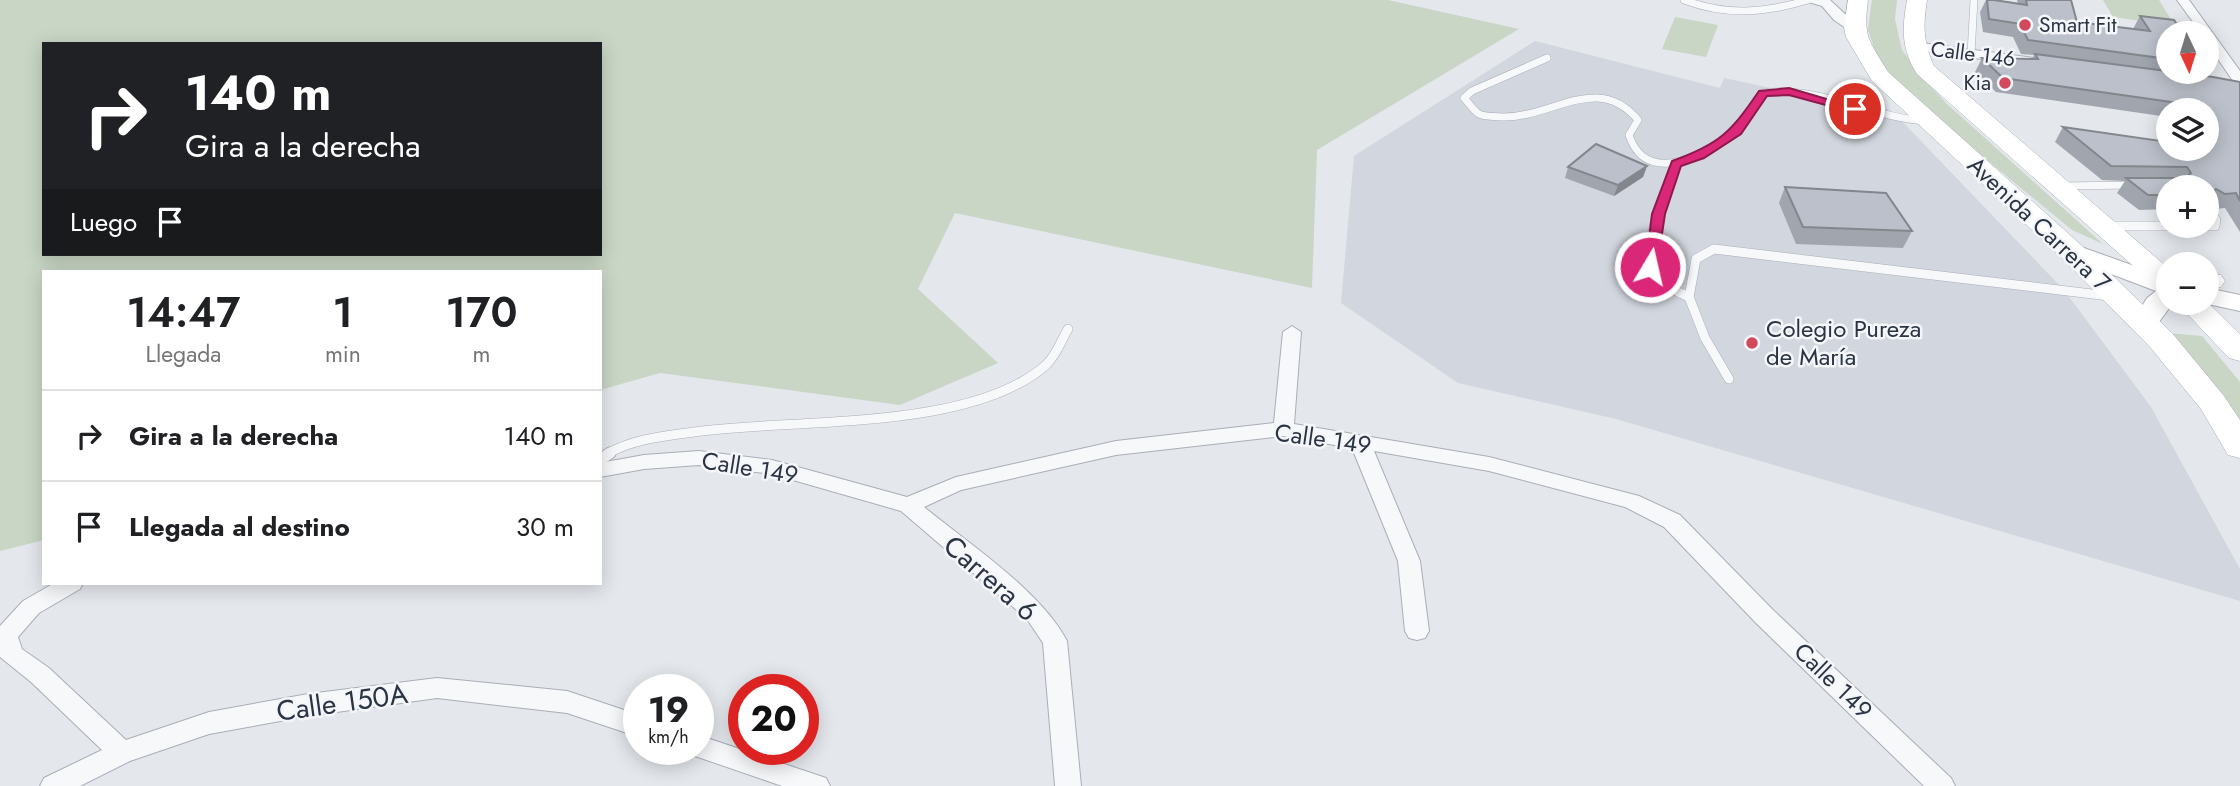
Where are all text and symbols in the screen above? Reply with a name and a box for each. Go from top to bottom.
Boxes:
place label: Smart Fit [2039,10,2117,40]
marker: Smart Fit [2017,17,2033,33]
north arrow [2156,21,2219,84]
map controls [2156,21,2219,315]
street label: Calle 146 [1929,34,2017,74]
text: 140 m [185,58,331,128]
place label: Kia [1964,68,1991,98]
icon: right [70,70,161,161]
marker: Kia [1997,75,2013,91]
pin [1825,79,1885,139]
icon: arrive [1836,90,1874,128]
button: layers [2156,98,2219,161]
text: Gira a la derecha [185,123,421,169]
street label: Avenida Carrera 7 [1960,148,2119,300]
button: + [2156,175,2219,238]
text: Luego [70,203,137,241]
icon: arrive [151,203,189,241]
position arrow [1613,230,1687,304]
button: − [2156,252,2219,315]
text: 14:47 [127,282,240,343]
text: 1 [333,282,353,343]
text: 170 [445,282,517,343]
place label: Colegio Pureza de María [1766,311,1921,374]
marker: Colegio Pureza de María [1744,335,1760,351]
text: Llegada [146,337,221,371]
text: min [325,337,361,371]
text: m [472,337,490,371]
street label: Calle 149 [1273,414,1374,463]
icon: right [70,417,108,455]
text: Gira a la derecha [129,417,338,455]
text: 140 m [503,417,574,455]
street label: Calle 149 [699,443,801,492]
icon: arrive [70,508,108,546]
text: Llegada al destino [129,508,350,546]
text: 30 m [516,508,574,546]
street label: Carrera 6 [934,526,1047,631]
street label: Calle 149 [1786,634,1880,727]
street label: Calle 150A [274,673,411,732]
speed limit sign: 20 [728,674,819,765]
text: 19 [648,685,689,735]
text: km/h [648,724,689,750]

